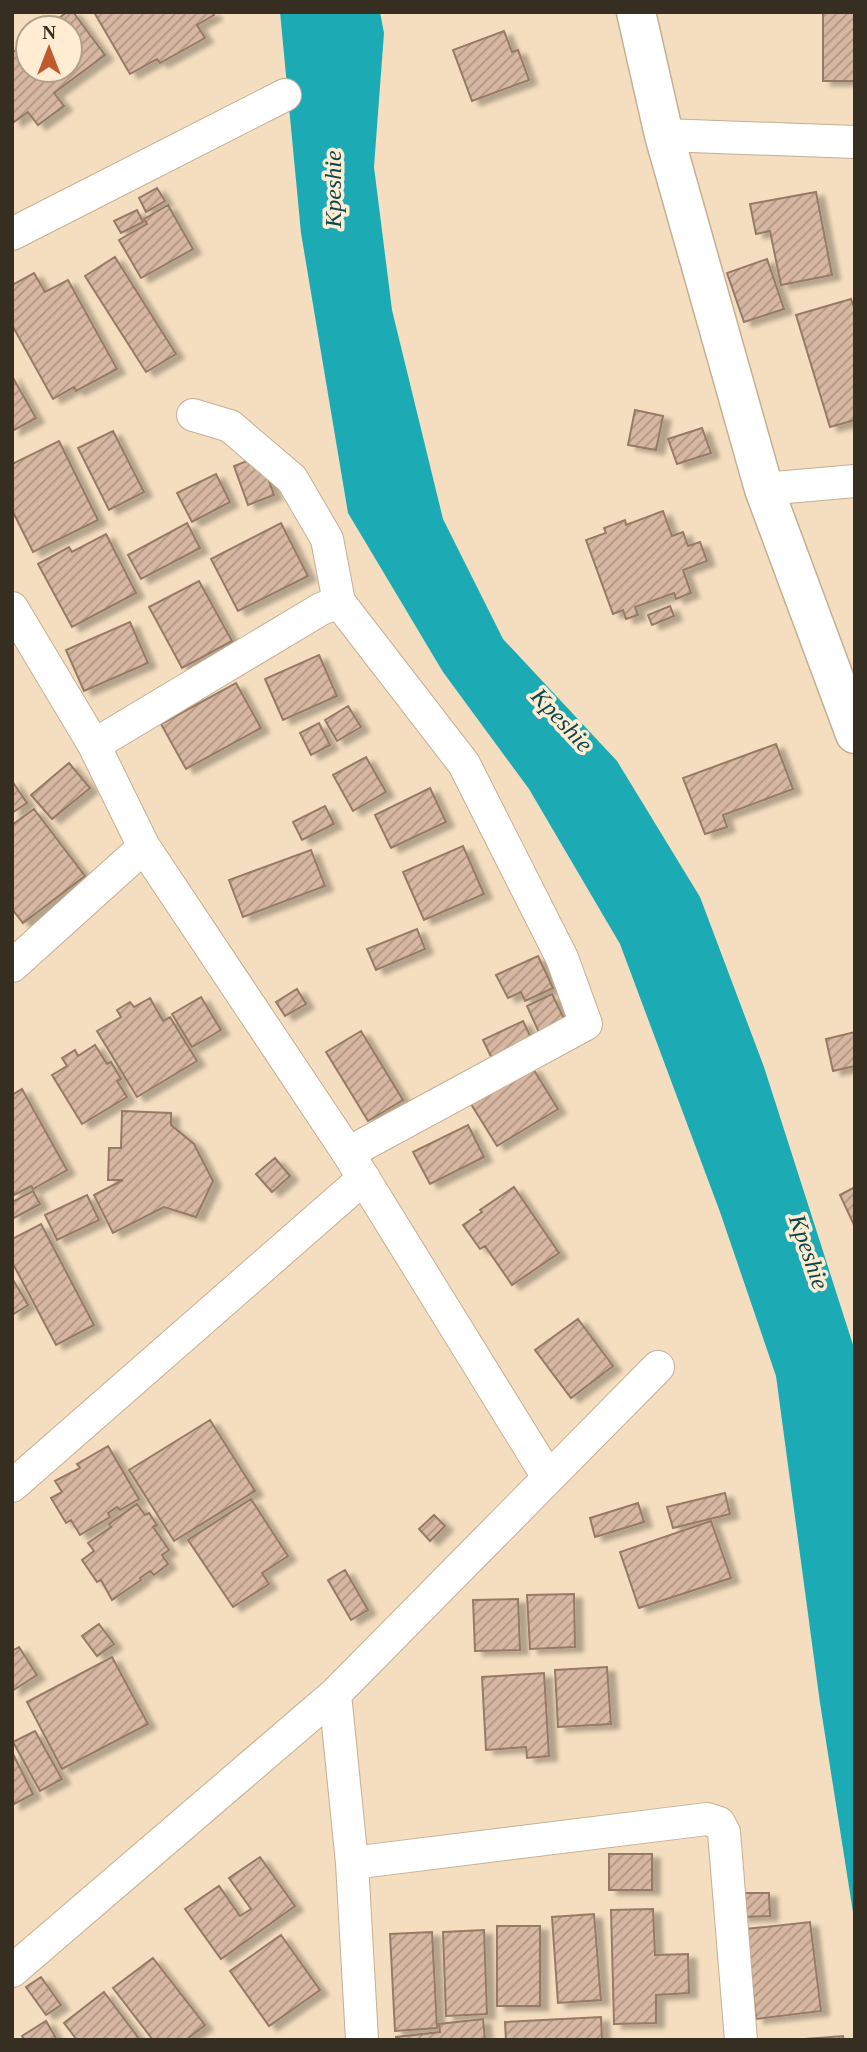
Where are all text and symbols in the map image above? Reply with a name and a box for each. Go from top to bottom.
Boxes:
north arrow [14,14,84,84]
text: N [42,22,56,43]
water label: Kpeshie [320,150,346,229]
water label: Kpeshie [525,682,598,757]
water label: Kpeshie [784,1210,834,1293]

